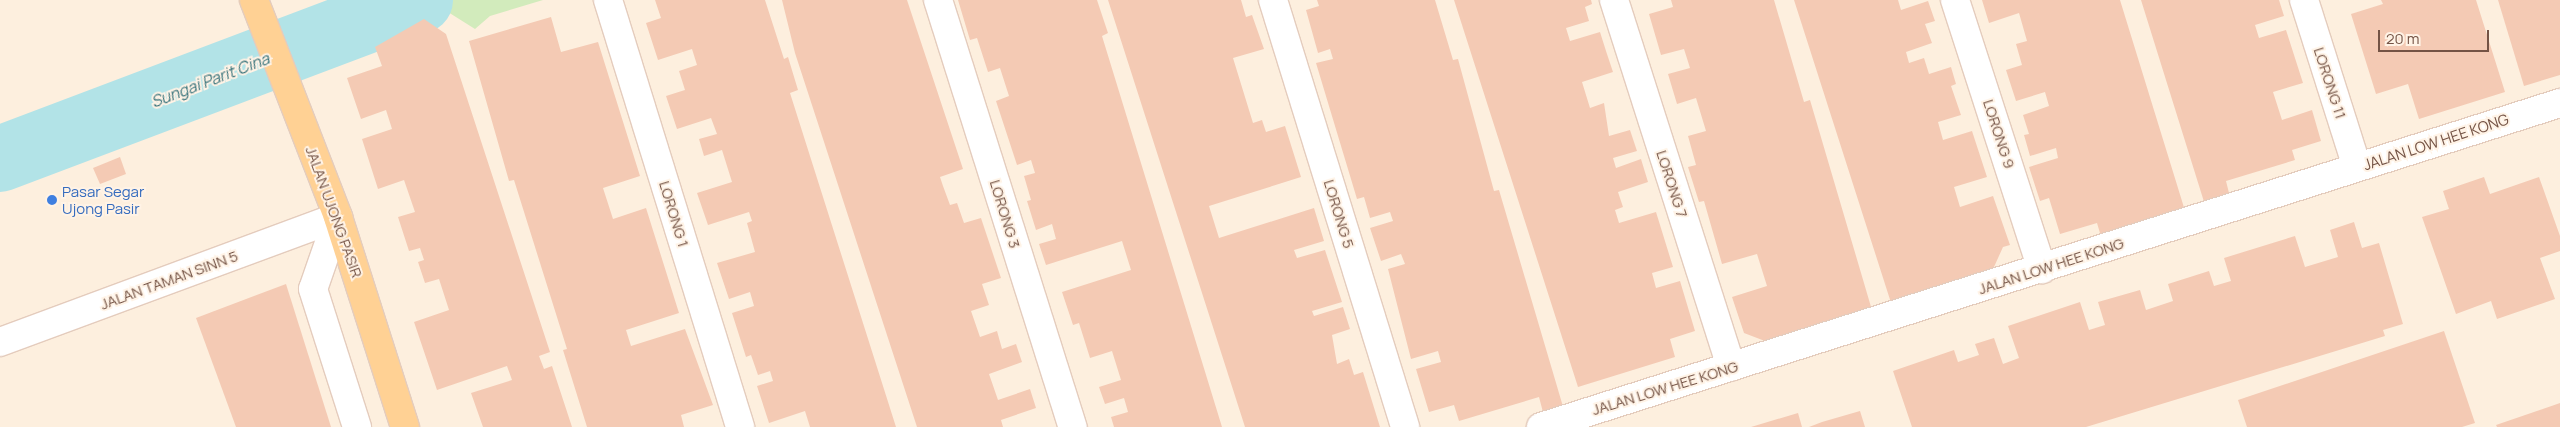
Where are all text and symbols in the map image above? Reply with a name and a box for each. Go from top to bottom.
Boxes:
scale bar [2380,20,2491,52]
text: 20 m [2386,28,2419,49]
street label: LORONG 11 [2310,45,2350,121]
water label: Sungai Parit Cina [148,49,272,111]
street label: LORONG 9 [1979,97,2019,171]
street label: JALAN LOW HEE KONG [2361,110,2511,174]
street label: JALAN UJONG PASIR [302,144,366,280]
street label: LORONG 7 [1653,148,1691,220]
street label: LORONG 5 [1320,177,1358,251]
street label: LORONG 3 [986,178,1024,250]
street label: LORONG 1 [655,179,693,249]
place label: Pasar Segar Ujong Pasir [62,182,144,217]
marker: Pasar Segar Ujong Pasir [46,194,58,206]
street label: JALAN LOW HEE KONG [1976,234,2126,298]
street label: JALAN TAMAN SINN 5 [98,247,240,313]
street label: JALAN LOW HEE KONG [1590,357,1740,419]

